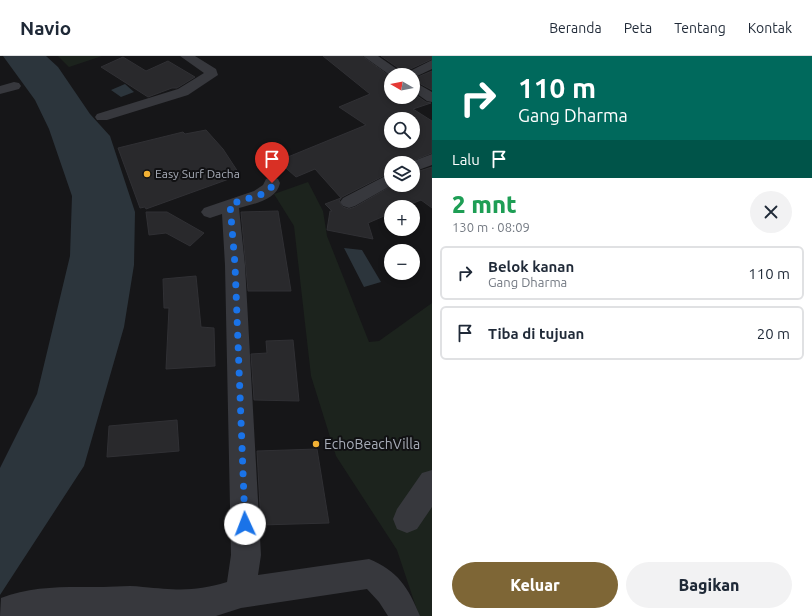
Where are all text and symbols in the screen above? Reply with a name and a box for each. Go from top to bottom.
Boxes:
text: Navio [20,17,71,39]
text: Beranda [549,20,602,36]
text: Peta [624,20,652,36]
text: Tentang [674,20,726,36]
text: Kontak [748,20,792,36]
north arrow [384,68,420,104]
map controls [384,68,420,280]
icon: right [452,72,504,124]
text: 110 m [518,72,596,103]
text: Gang Dharma [518,105,628,125]
button: search [384,112,420,148]
pin [255,142,289,183]
icon: arrive [261,148,283,170]
icon: arrive [488,148,510,170]
text: Lalu [452,151,480,168]
button: layers [384,156,420,192]
place label: Easy Surf Dacha [155,167,240,180]
marker: Easy Surf Dacha [142,169,152,179]
text: 2 mnt [452,191,517,218]
button: close [750,191,792,233]
button: + [384,200,420,236]
text: 130 m · 08:09 [452,220,530,234]
button: − [384,244,420,280]
text: Belok kanan [488,258,574,275]
icon: right [454,262,476,284]
text: 110 m [748,265,790,282]
text: Gang Dharma [488,275,567,289]
icon: arrive [454,322,476,344]
text: Tiba di tujuan [488,325,584,342]
text: 20 m [757,325,790,342]
place label: EchoBeachVilla [324,436,420,452]
marker: EchoBeachVilla [311,439,321,449]
position arrow [224,503,266,545]
button: Keluar [452,562,618,608]
button: Bagikan [626,562,792,608]

